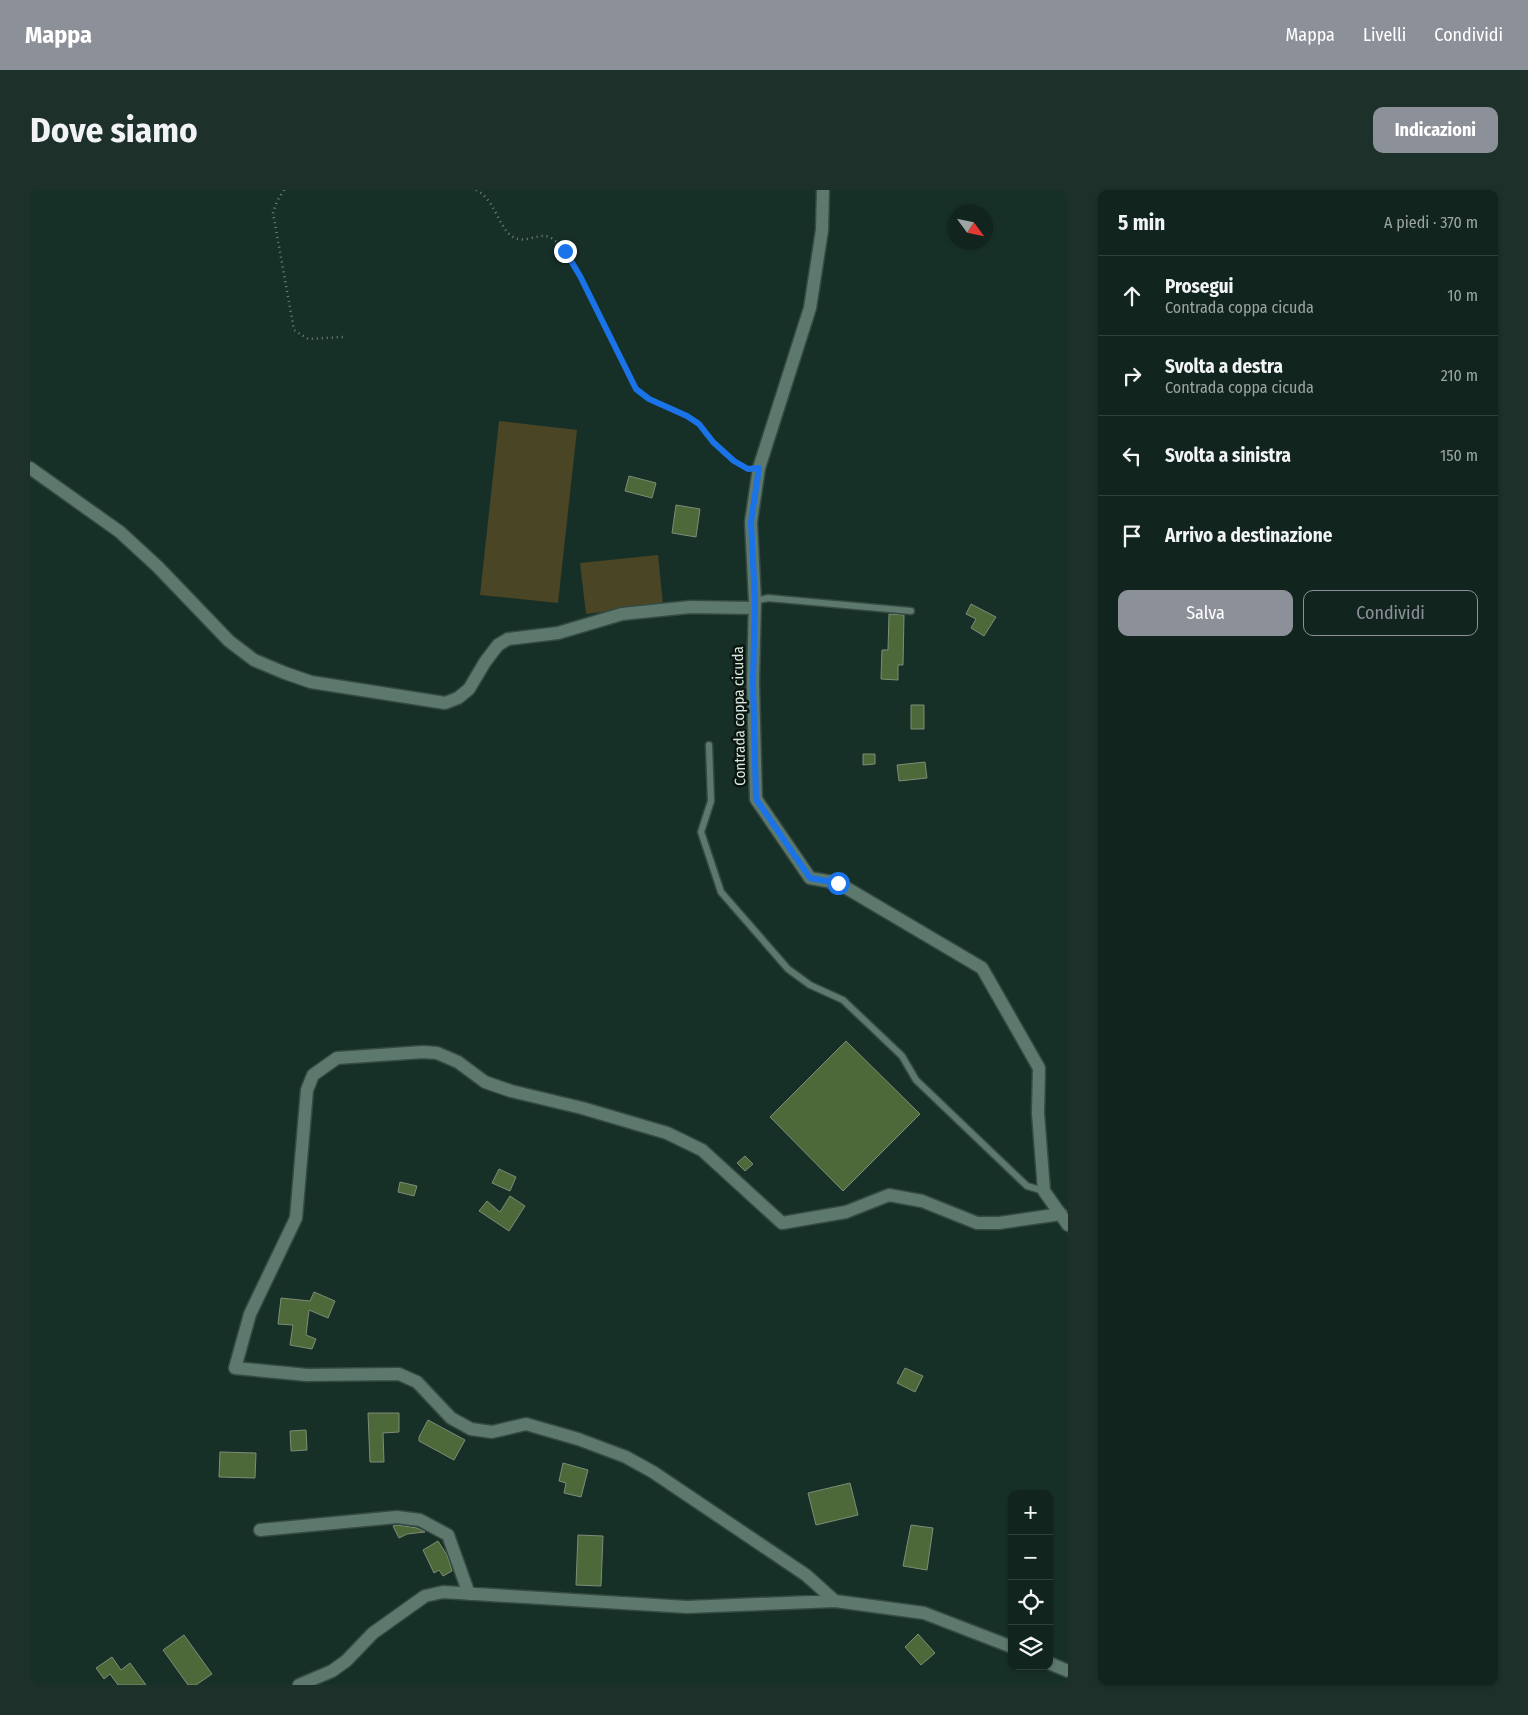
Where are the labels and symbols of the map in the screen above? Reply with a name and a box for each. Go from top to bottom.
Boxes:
north arrow [948,205,993,250]
route end [554,240,577,263]
street label: Contrada coppa cicuda [729,646,749,786]
route start [827,872,850,895]

